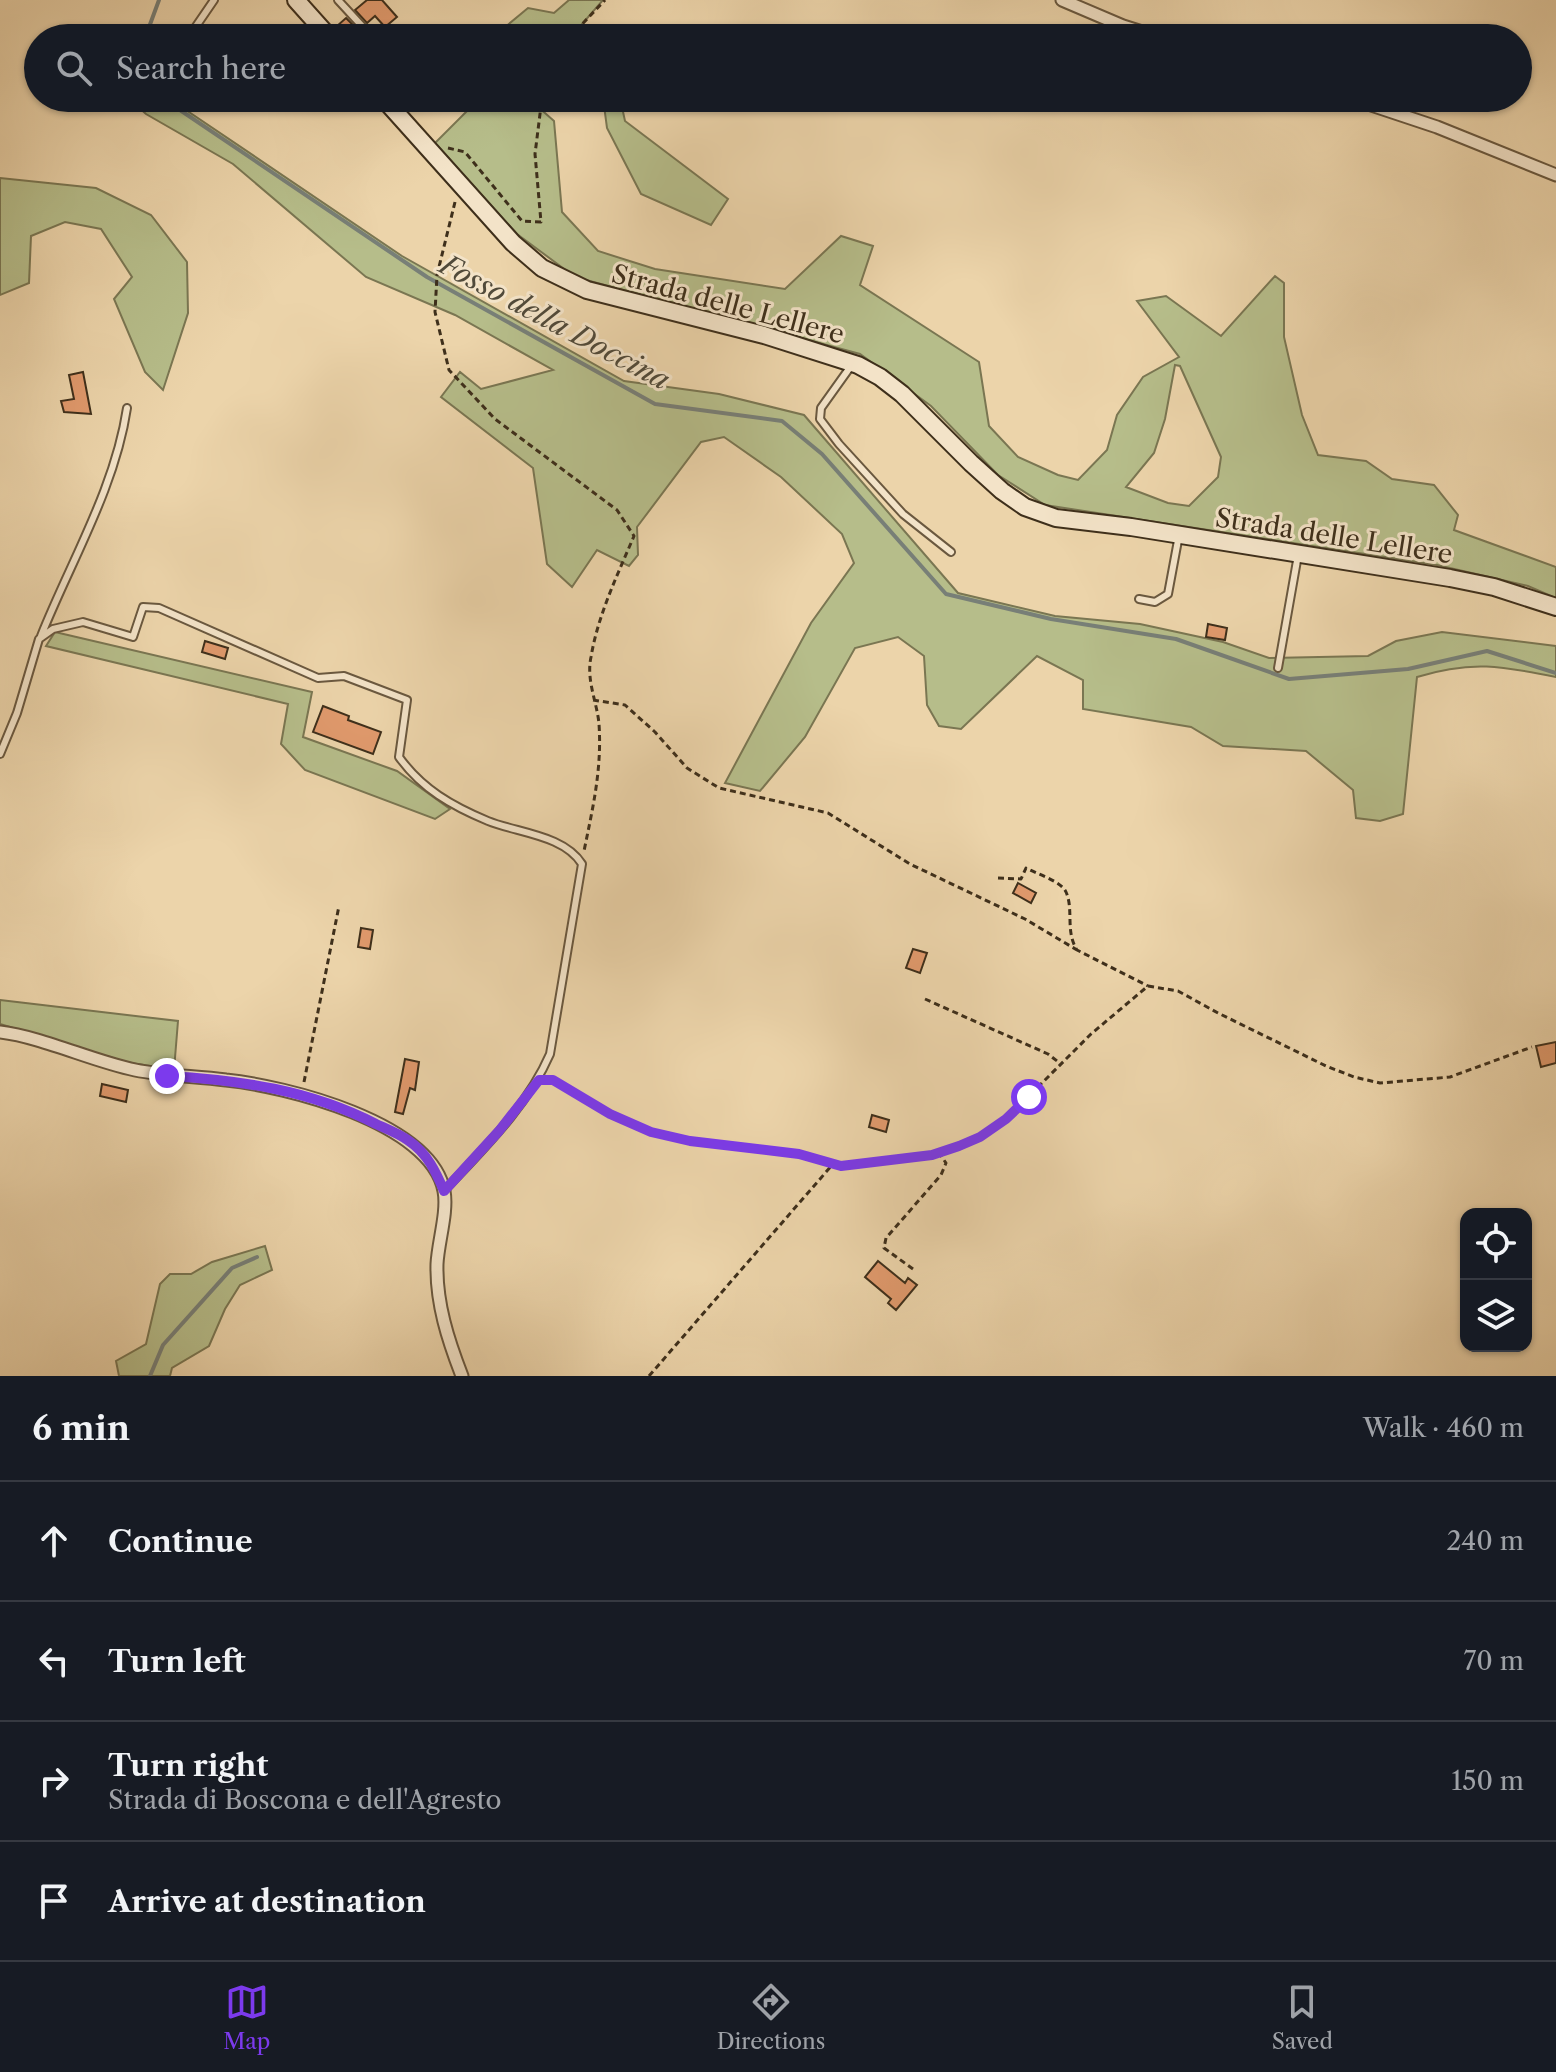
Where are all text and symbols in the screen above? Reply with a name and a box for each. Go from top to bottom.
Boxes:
search box [24,24,1532,112]
icon: search [52,46,96,90]
text: Search here [116,50,286,87]
water label: Fosso della Doccina [433,246,676,397]
street label: Strada delle Lellere [608,258,848,350]
street label: Strada delle Lellere [1213,501,1455,571]
route end [149,1058,185,1094]
route start [1011,1079,1047,1115]
map controls [1460,1208,1532,1352]
button: locate [1460,1208,1532,1280]
button: layers [1460,1280,1532,1352]
text: 6 min [32,1407,130,1449]
text: Walk · 460 m [1363,1412,1524,1444]
icon: ahead [32,1519,76,1563]
text: Continue [108,1523,253,1560]
text: 240 m [1446,1525,1524,1557]
icon: left [32,1639,76,1683]
text: Turn left [108,1643,245,1680]
text: 70 m [1464,1645,1524,1677]
text: Turn right [108,1747,268,1784]
icon: right [32,1759,76,1803]
text: 150 m [1451,1765,1524,1797]
text: Strada di Boscona e dell'Agresto [108,1784,502,1816]
icon: arrive [32,1879,76,1923]
text: Arrive at destination [108,1883,426,1920]
tab: Map [223,1980,270,2055]
tab: Directions [717,1980,825,2055]
tab: Saved [1272,1980,1333,2055]

